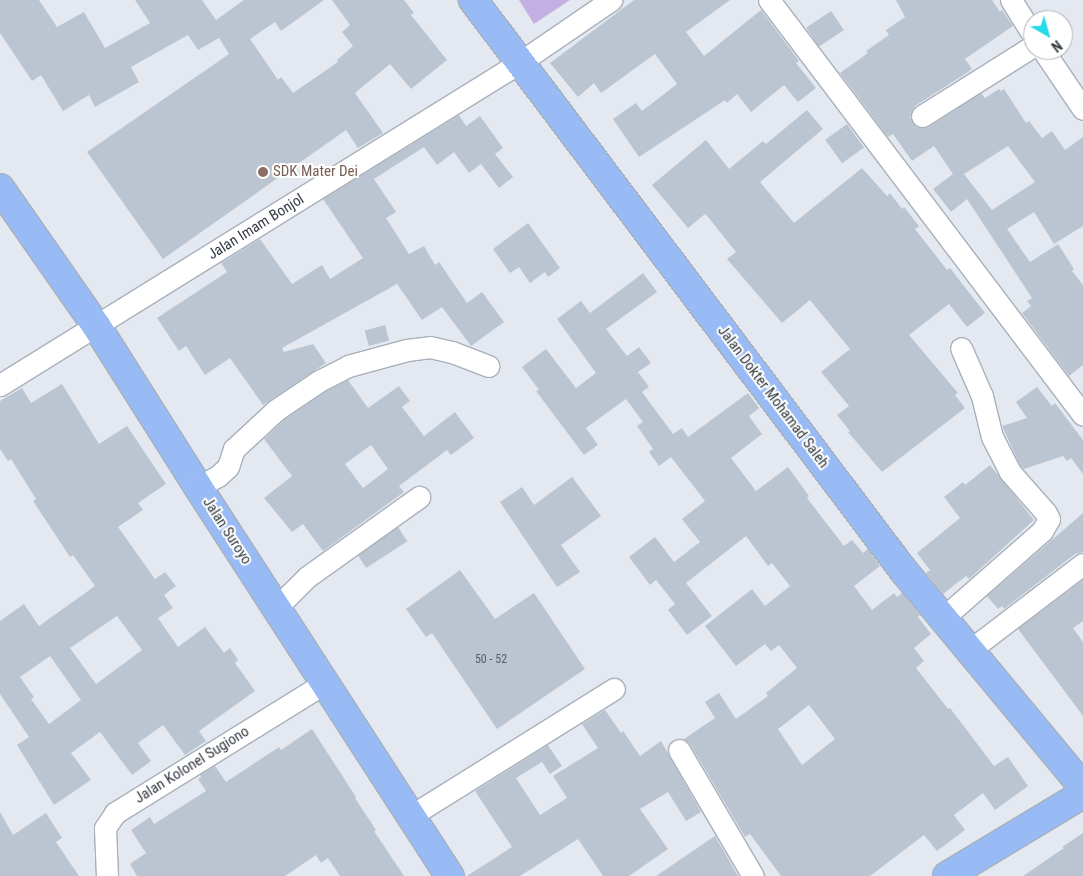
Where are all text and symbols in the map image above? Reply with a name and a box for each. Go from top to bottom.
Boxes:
north arrow [1023,10,1073,60]
text: N [1048,37,1065,55]
place label: SDK Mater Dei [273,163,358,181]
marker: SDK Mater Dei [257,166,269,178]
street label: Jalan Imam Bonjol [205,190,307,264]
street label: Jalan Dokter Mohamad Saleh [714,322,832,472]
street label: Jalan Suroyo [199,494,255,568]
house number: 50 - 52 [475,653,507,667]
street label: Jalan Kolonel Sugiono [131,722,253,808]

